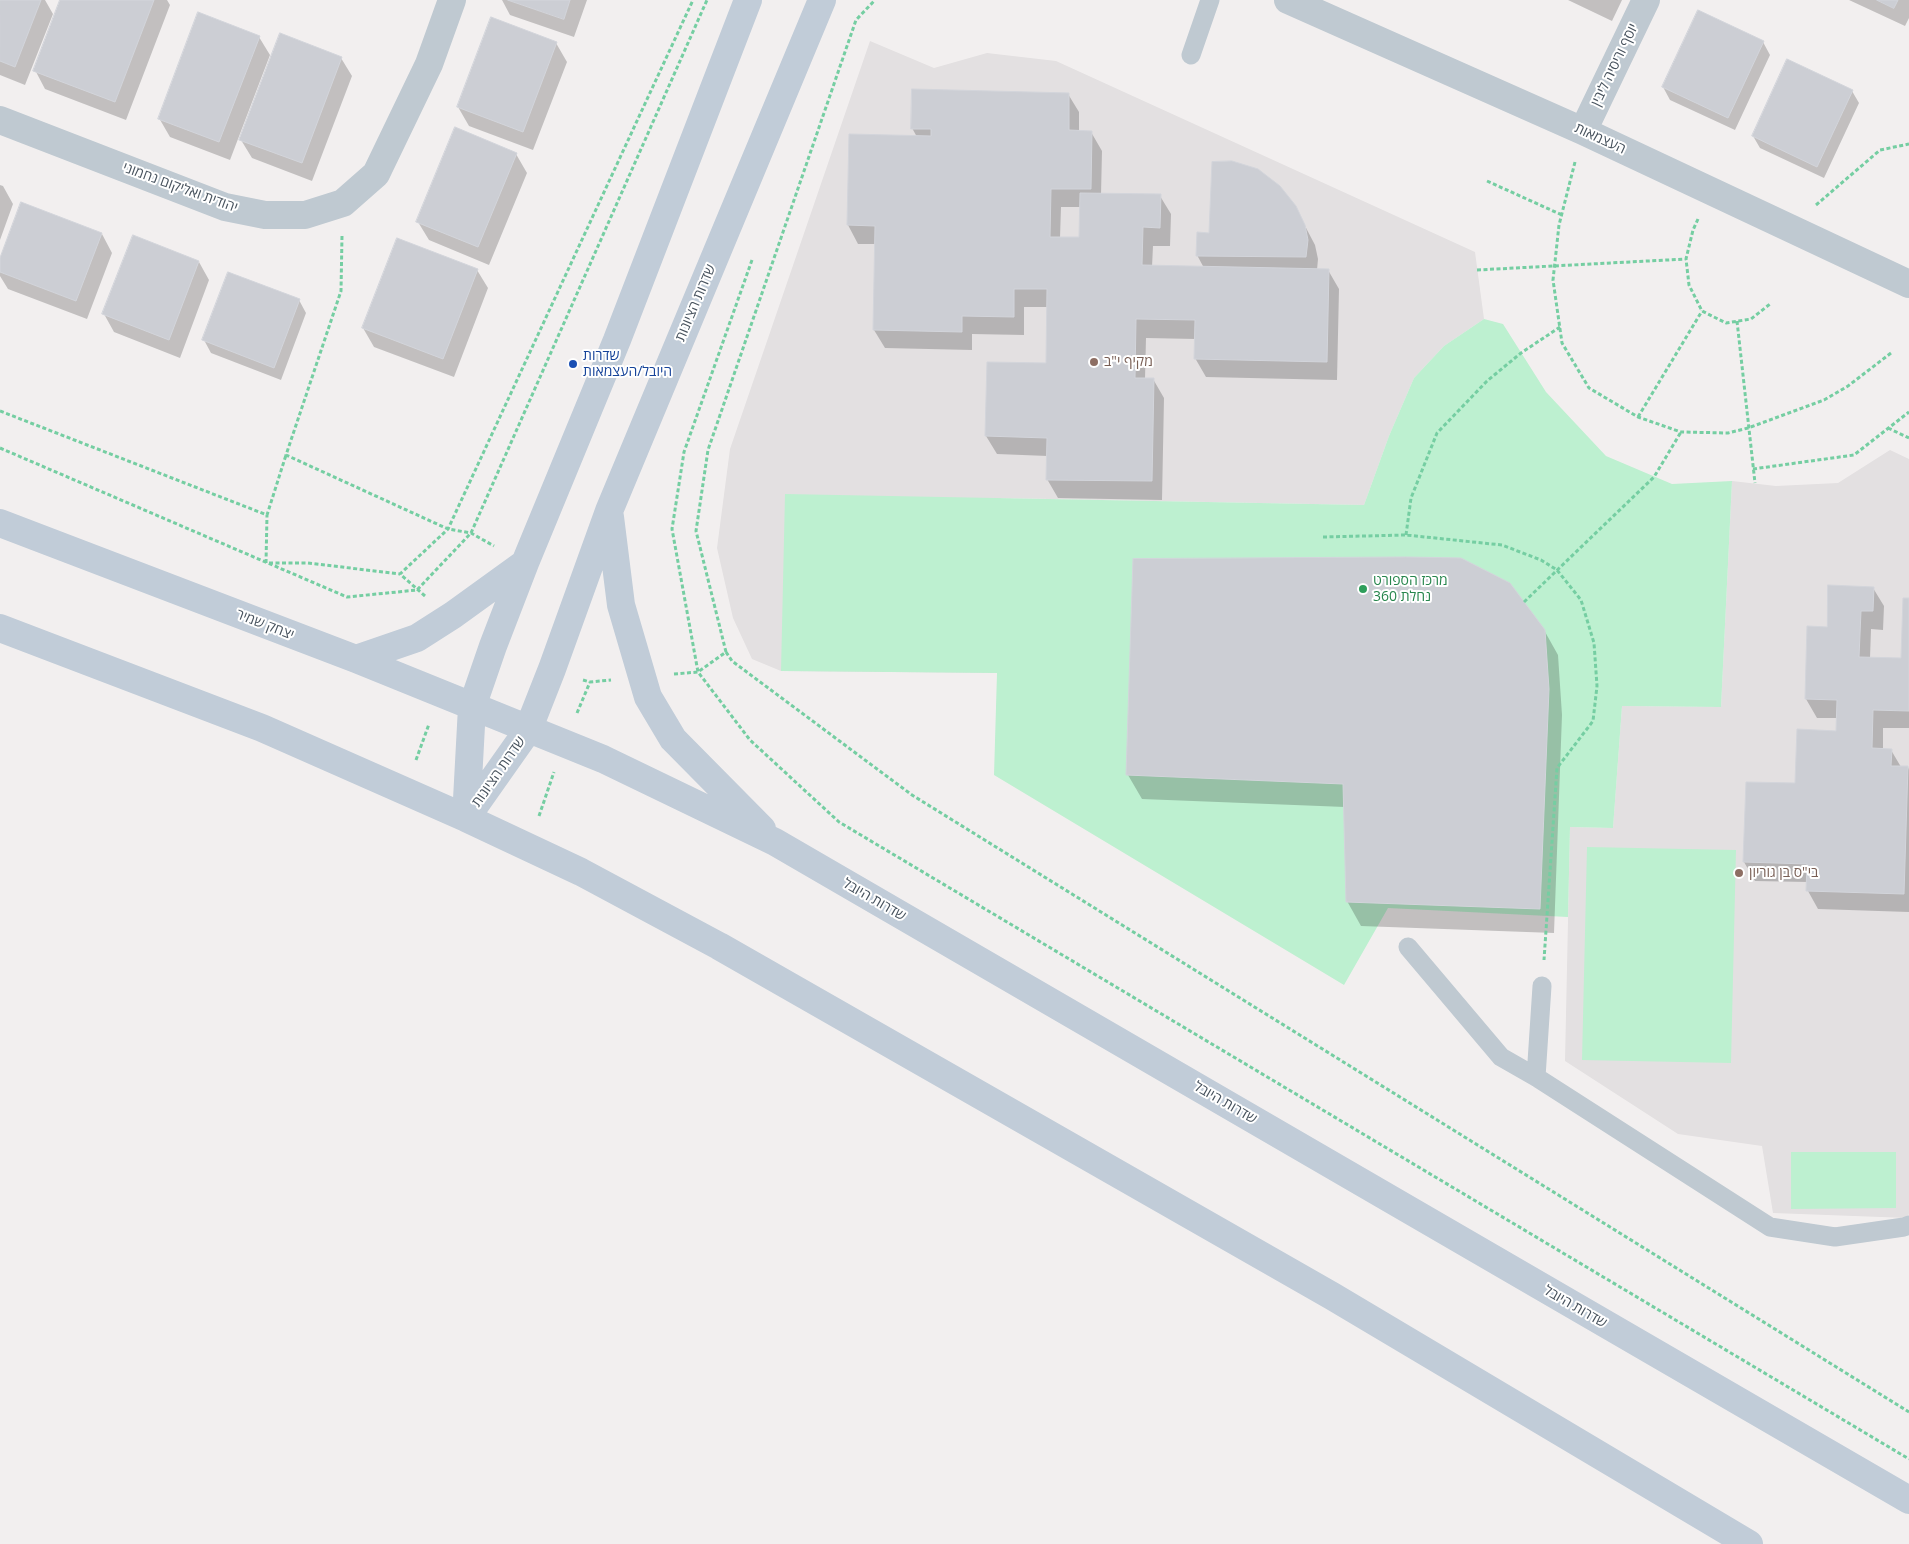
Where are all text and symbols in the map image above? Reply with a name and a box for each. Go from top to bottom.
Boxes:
street label: יוסף וריסיה ליבין [1588,21,1642,109]
street label: העצמאות [1572,120,1628,158]
street label: יהודית ואליקום נחמוני [120,159,240,217]
street label: שדרות הציונות [672,262,720,344]
place label: שדרות היובל/העצמאות [583,348,672,381]
place label: מקיף י"ב [1104,354,1153,370]
marker: מקיף י"ב [1088,356,1100,368]
marker: שדרות היובל/העצמאות [567,358,579,370]
place label: מרכז הספורט 360 נחלת [1373,573,1448,606]
marker: מרכז הספורט 360 נחלת [1357,583,1369,595]
street label: יצחק שמיר [234,606,296,644]
street label: שדרות הציונות [469,734,529,810]
place label: בי"ס בן גוריון [1749,865,1818,881]
marker: בי"ס בן גוריון [1733,867,1745,879]
street label: שדרות היובל [840,875,908,925]
street label: שדרות היובל [1191,1078,1259,1128]
street label: שדרות היובל [1541,1282,1609,1332]

